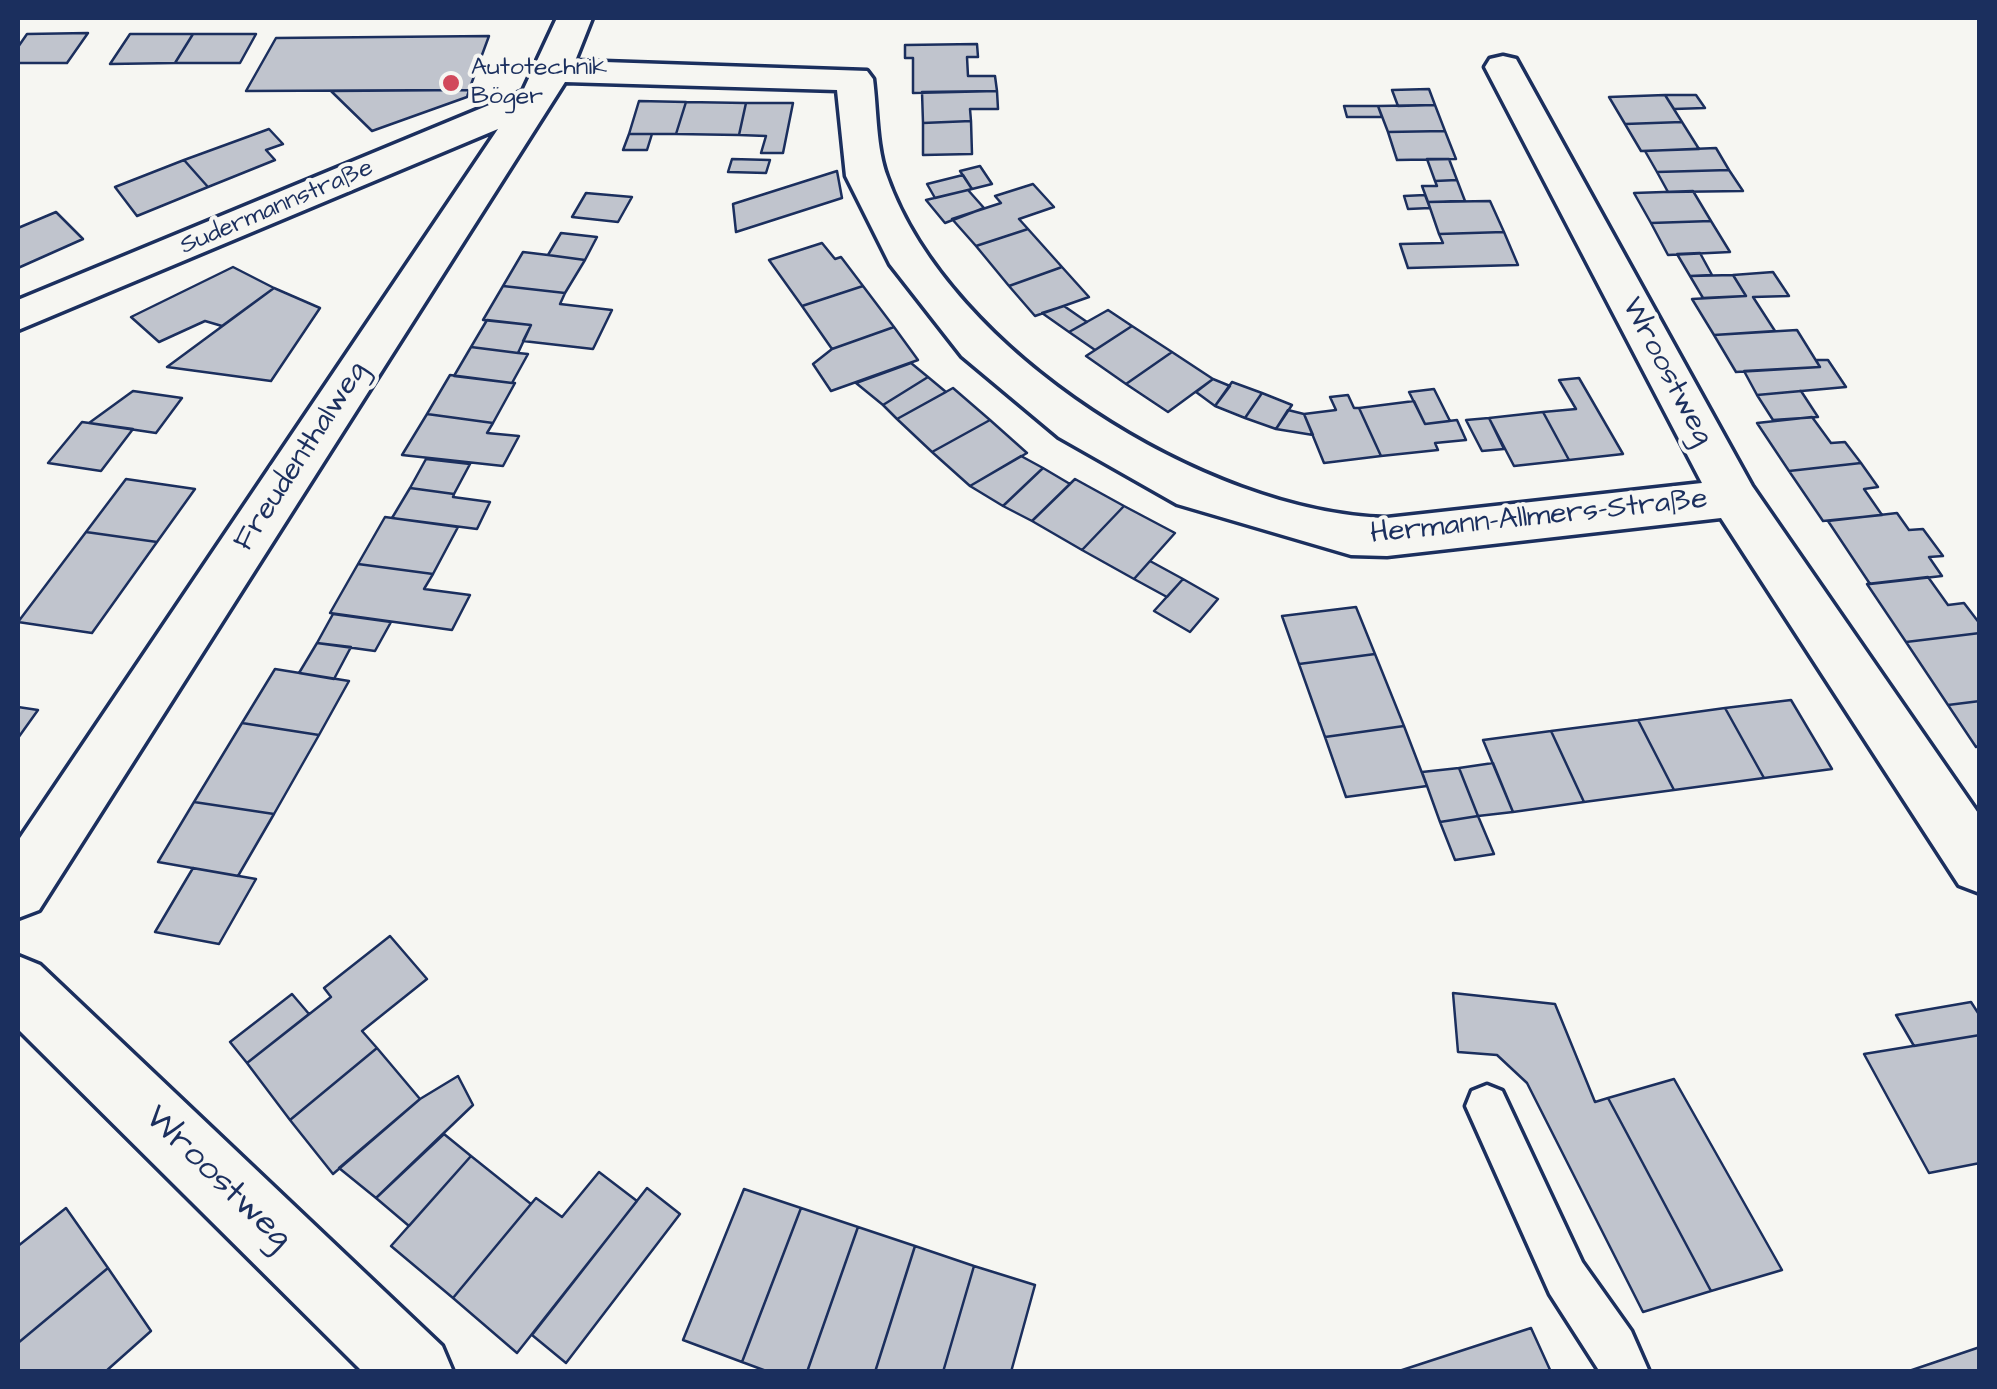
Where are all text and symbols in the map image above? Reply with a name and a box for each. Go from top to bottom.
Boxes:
place label: Autotechnik Böger [471,54,607,113]
marker: Autotechnik Böger [440,72,462,94]
street label: Sudermannstraße [176,154,378,262]
street label: Wroostweg [1612,292,1720,452]
street label: Freudenthalweg [227,356,377,558]
street label: Hermann-Allmers-Straße [1369,482,1709,554]
street label: Wroostweg [135,1098,299,1260]

